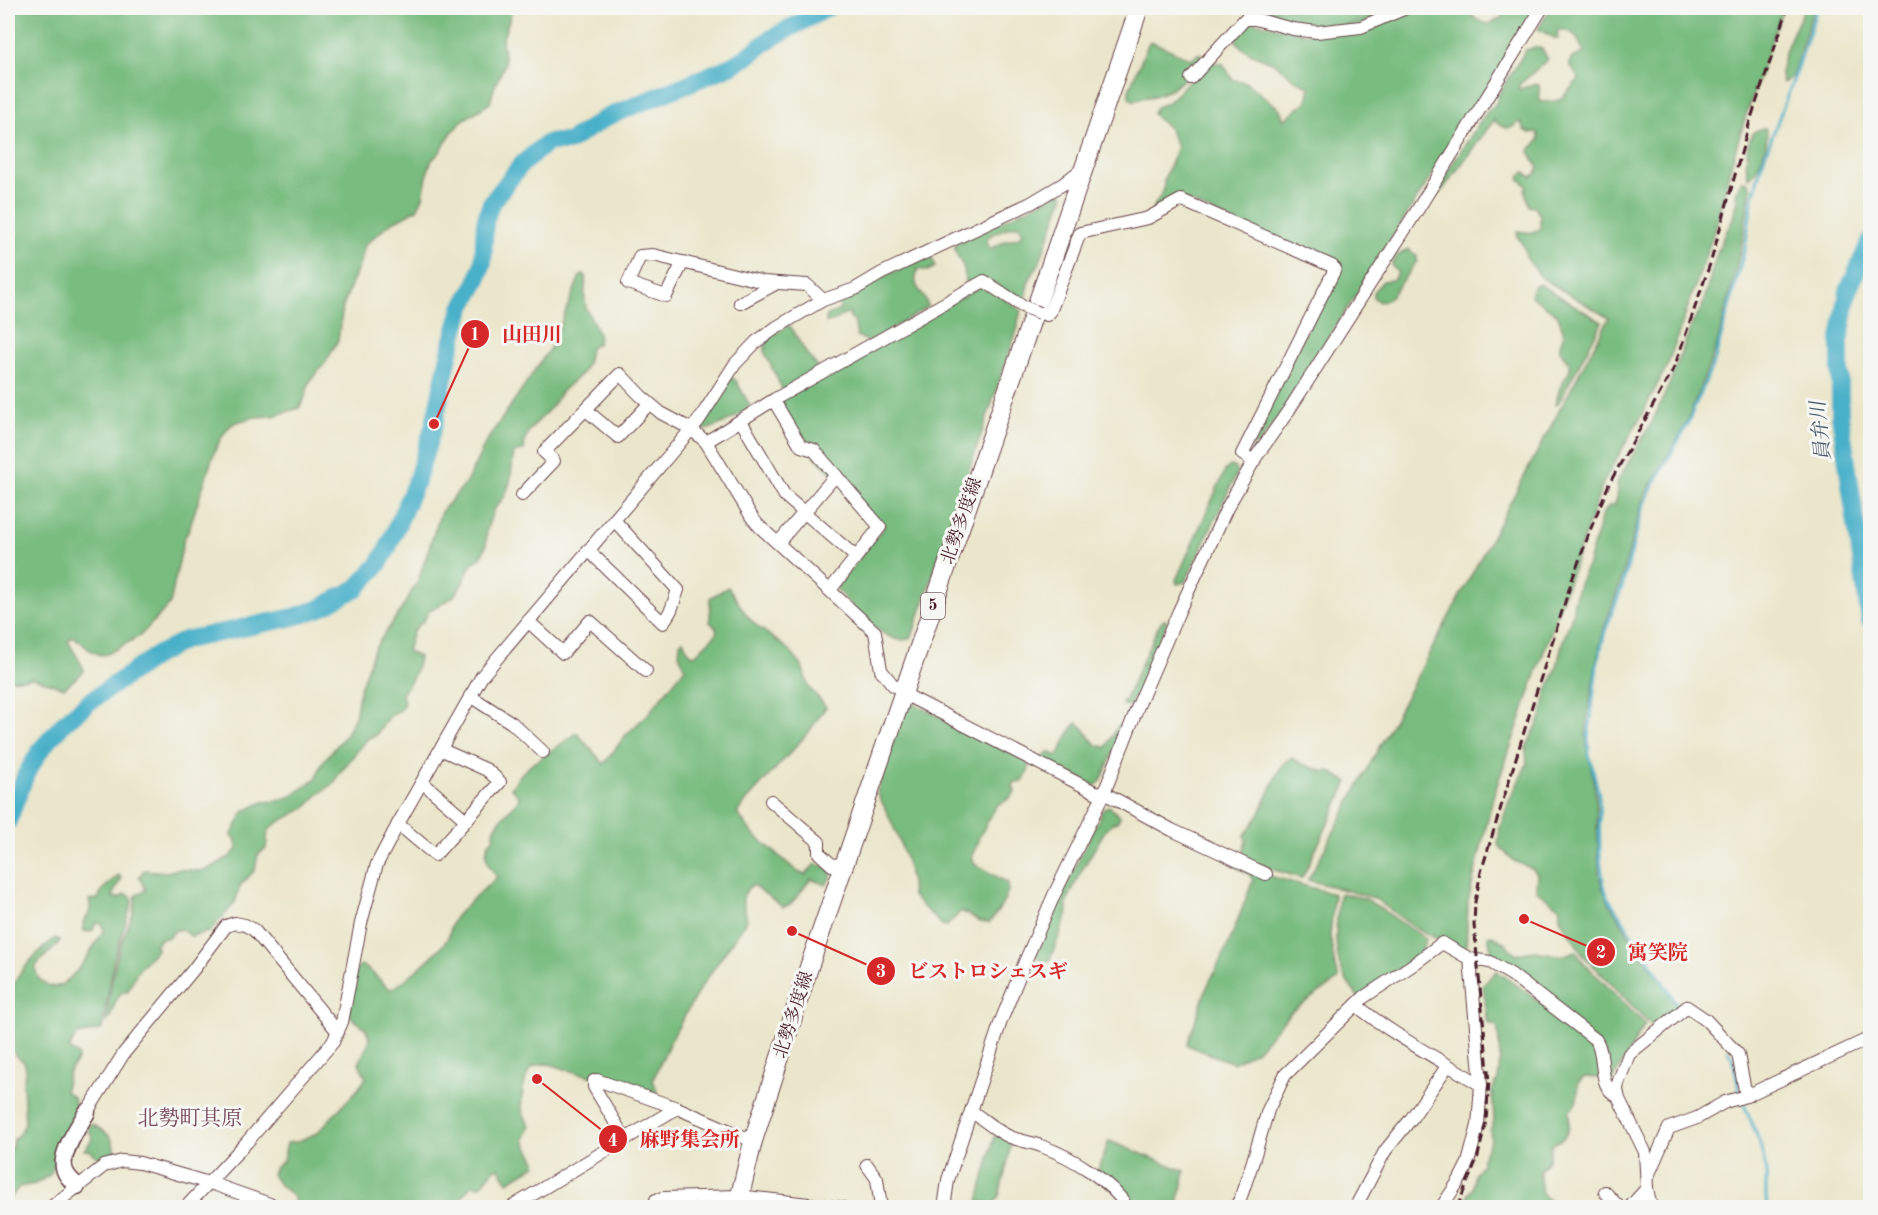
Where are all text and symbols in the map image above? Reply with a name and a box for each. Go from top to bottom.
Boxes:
callout: 山田川 [460,315,574,353]
text: 山田川 [502,324,562,346]
text: 1 [470,326,480,344]
water label: 員弁川 [1807,398,1835,462]
street label: 北勢多度線 [937,475,985,566]
road number: 5 [921,593,945,619]
callout: 寓笑院 [1586,933,1700,971]
text: 寓笑院 [1628,942,1688,964]
text: 2 [1596,944,1606,962]
callout: ビストロシェスギ [866,952,1080,990]
text: ビストロシェスギ [908,961,1068,983]
text: 3 [876,963,886,981]
street label: 北勢多度線 [770,969,816,1061]
district label: 北勢町其原 [138,1107,243,1130]
callout: 麻野集会所 [598,1120,752,1158]
text: 麻野集会所 [640,1128,740,1151]
text: 4 [608,1132,618,1150]

